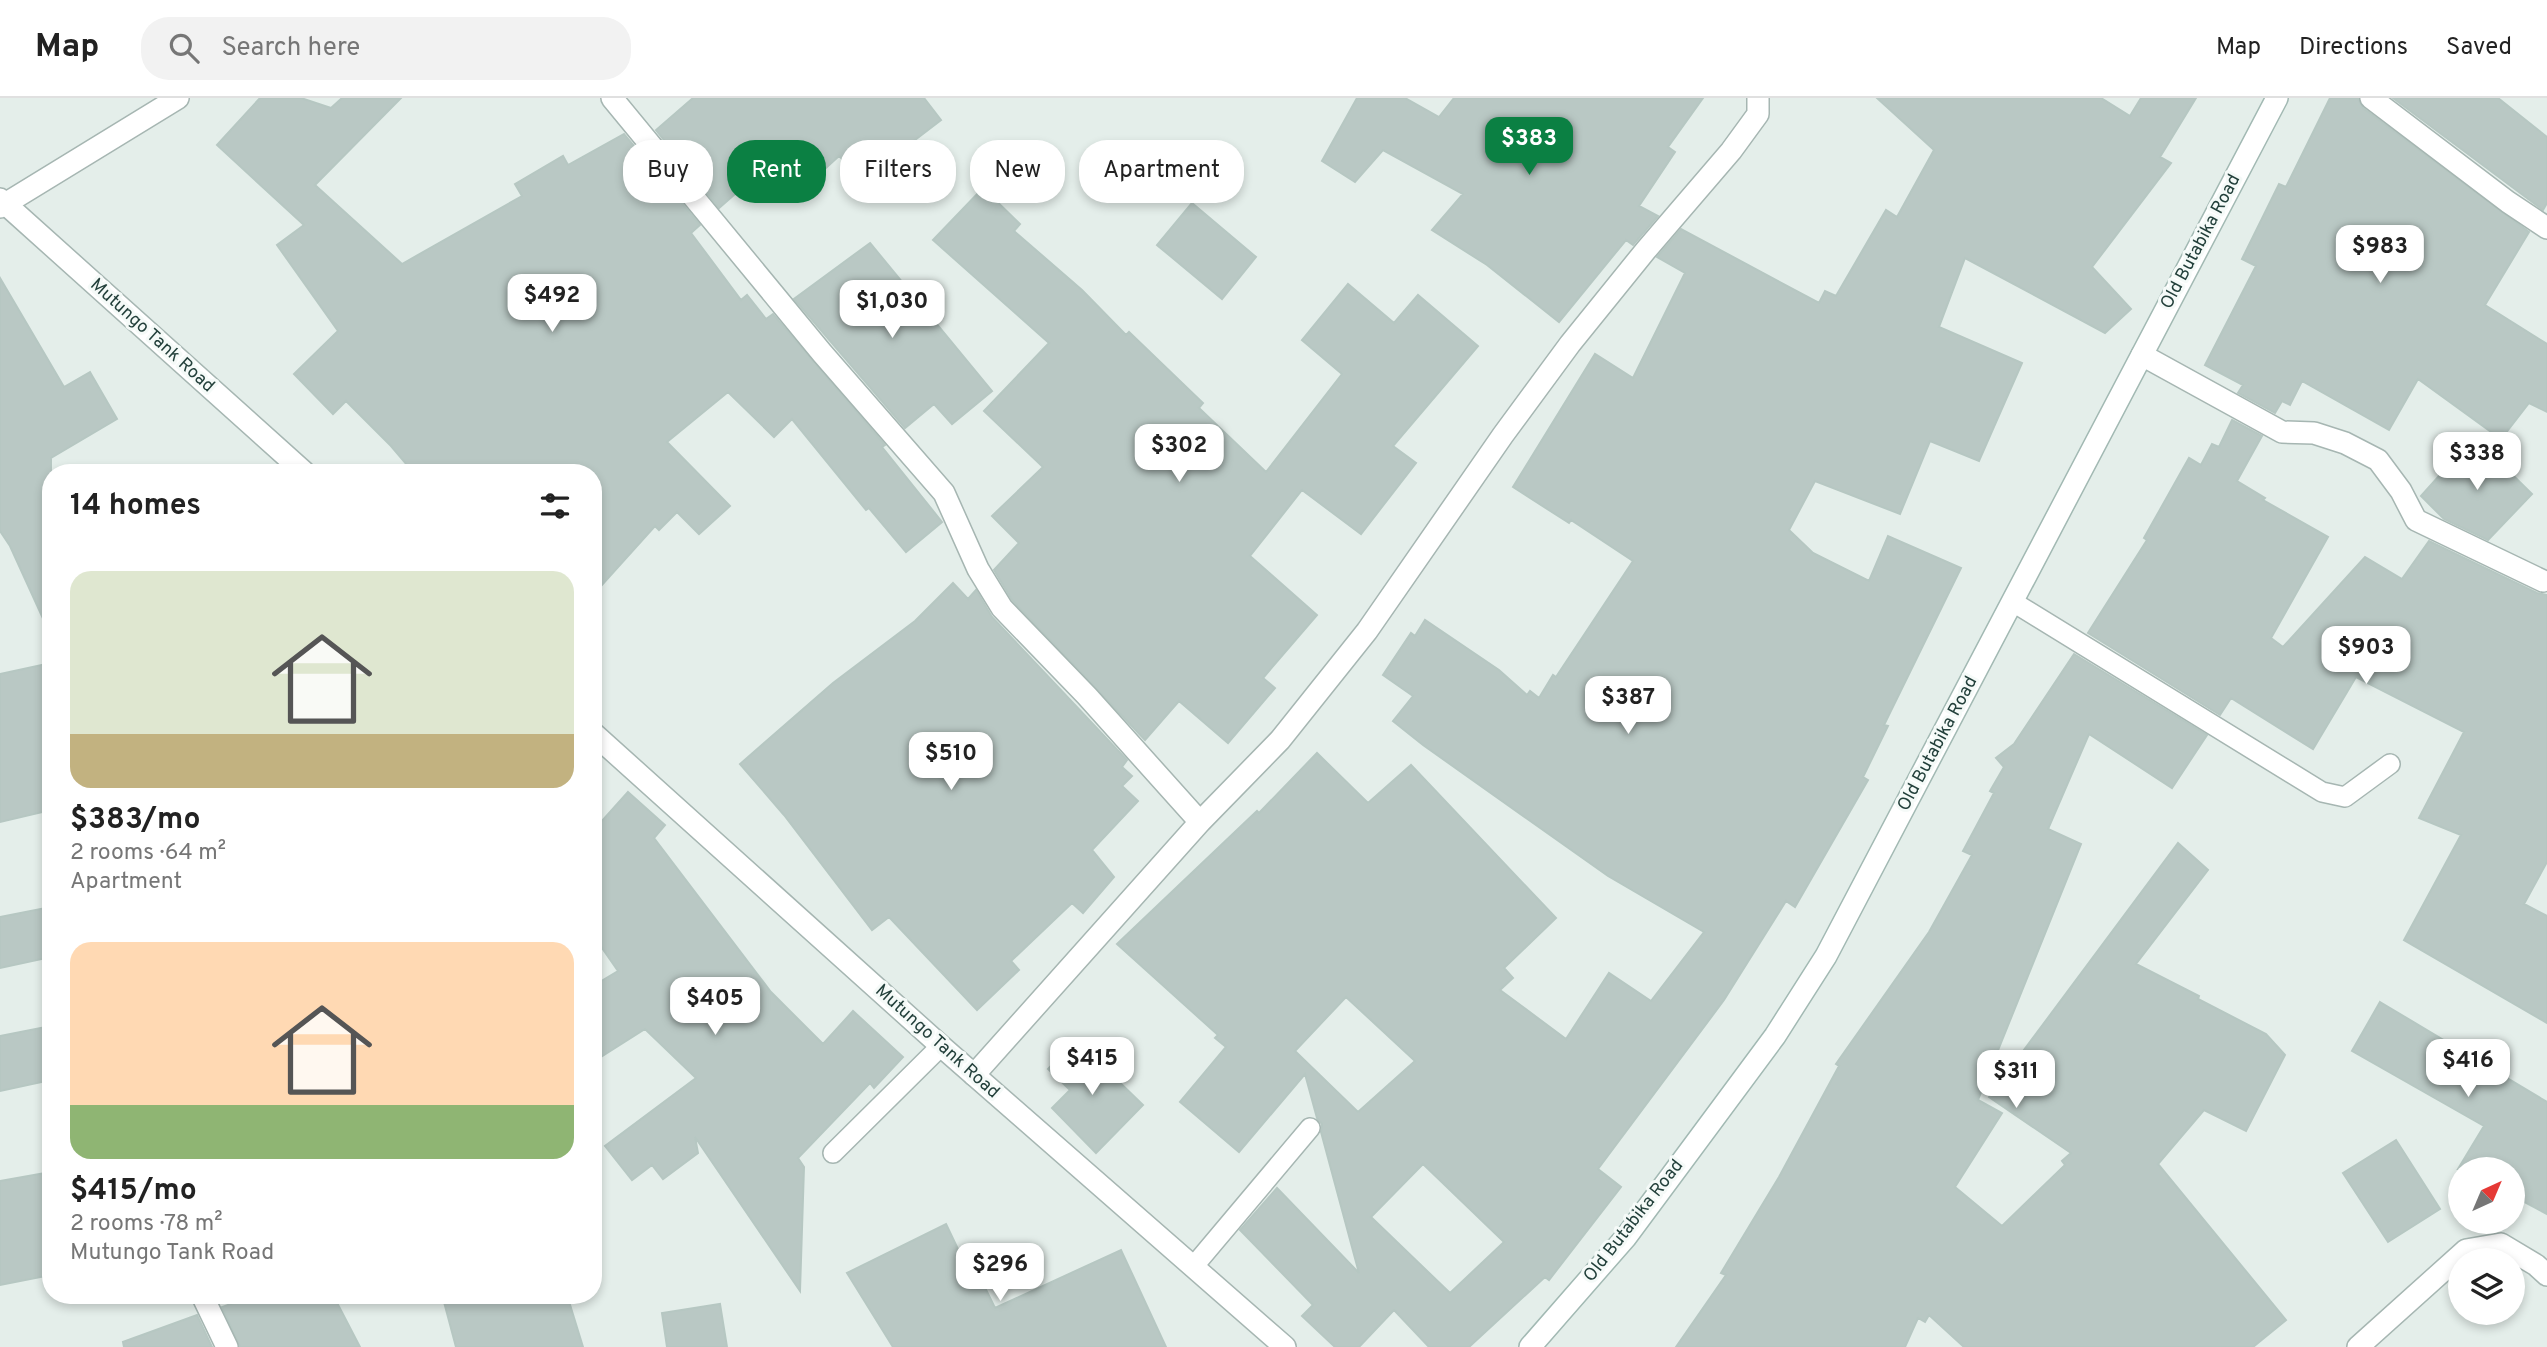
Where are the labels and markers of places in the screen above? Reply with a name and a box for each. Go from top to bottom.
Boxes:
pin: $383 [1488,118,1570,177]
pin: $983 [2339,226,2421,285]
pin: $492 [511,274,593,334]
pin: $1,030 [835,280,949,340]
pin: $302 [1138,424,1220,484]
pin: $338 [2436,432,2518,492]
pin: $903 [2325,626,2407,686]
pin: $387 [1587,676,1669,736]
pin: $510 [910,732,992,792]
pin: $405 [674,978,756,1037]
pin: $415 [1051,1038,1133,1097]
pin: $416 [2427,1040,2509,1099]
pin: $311 [1975,1051,2057,1110]
pin: $296 [959,1244,1041,1303]

